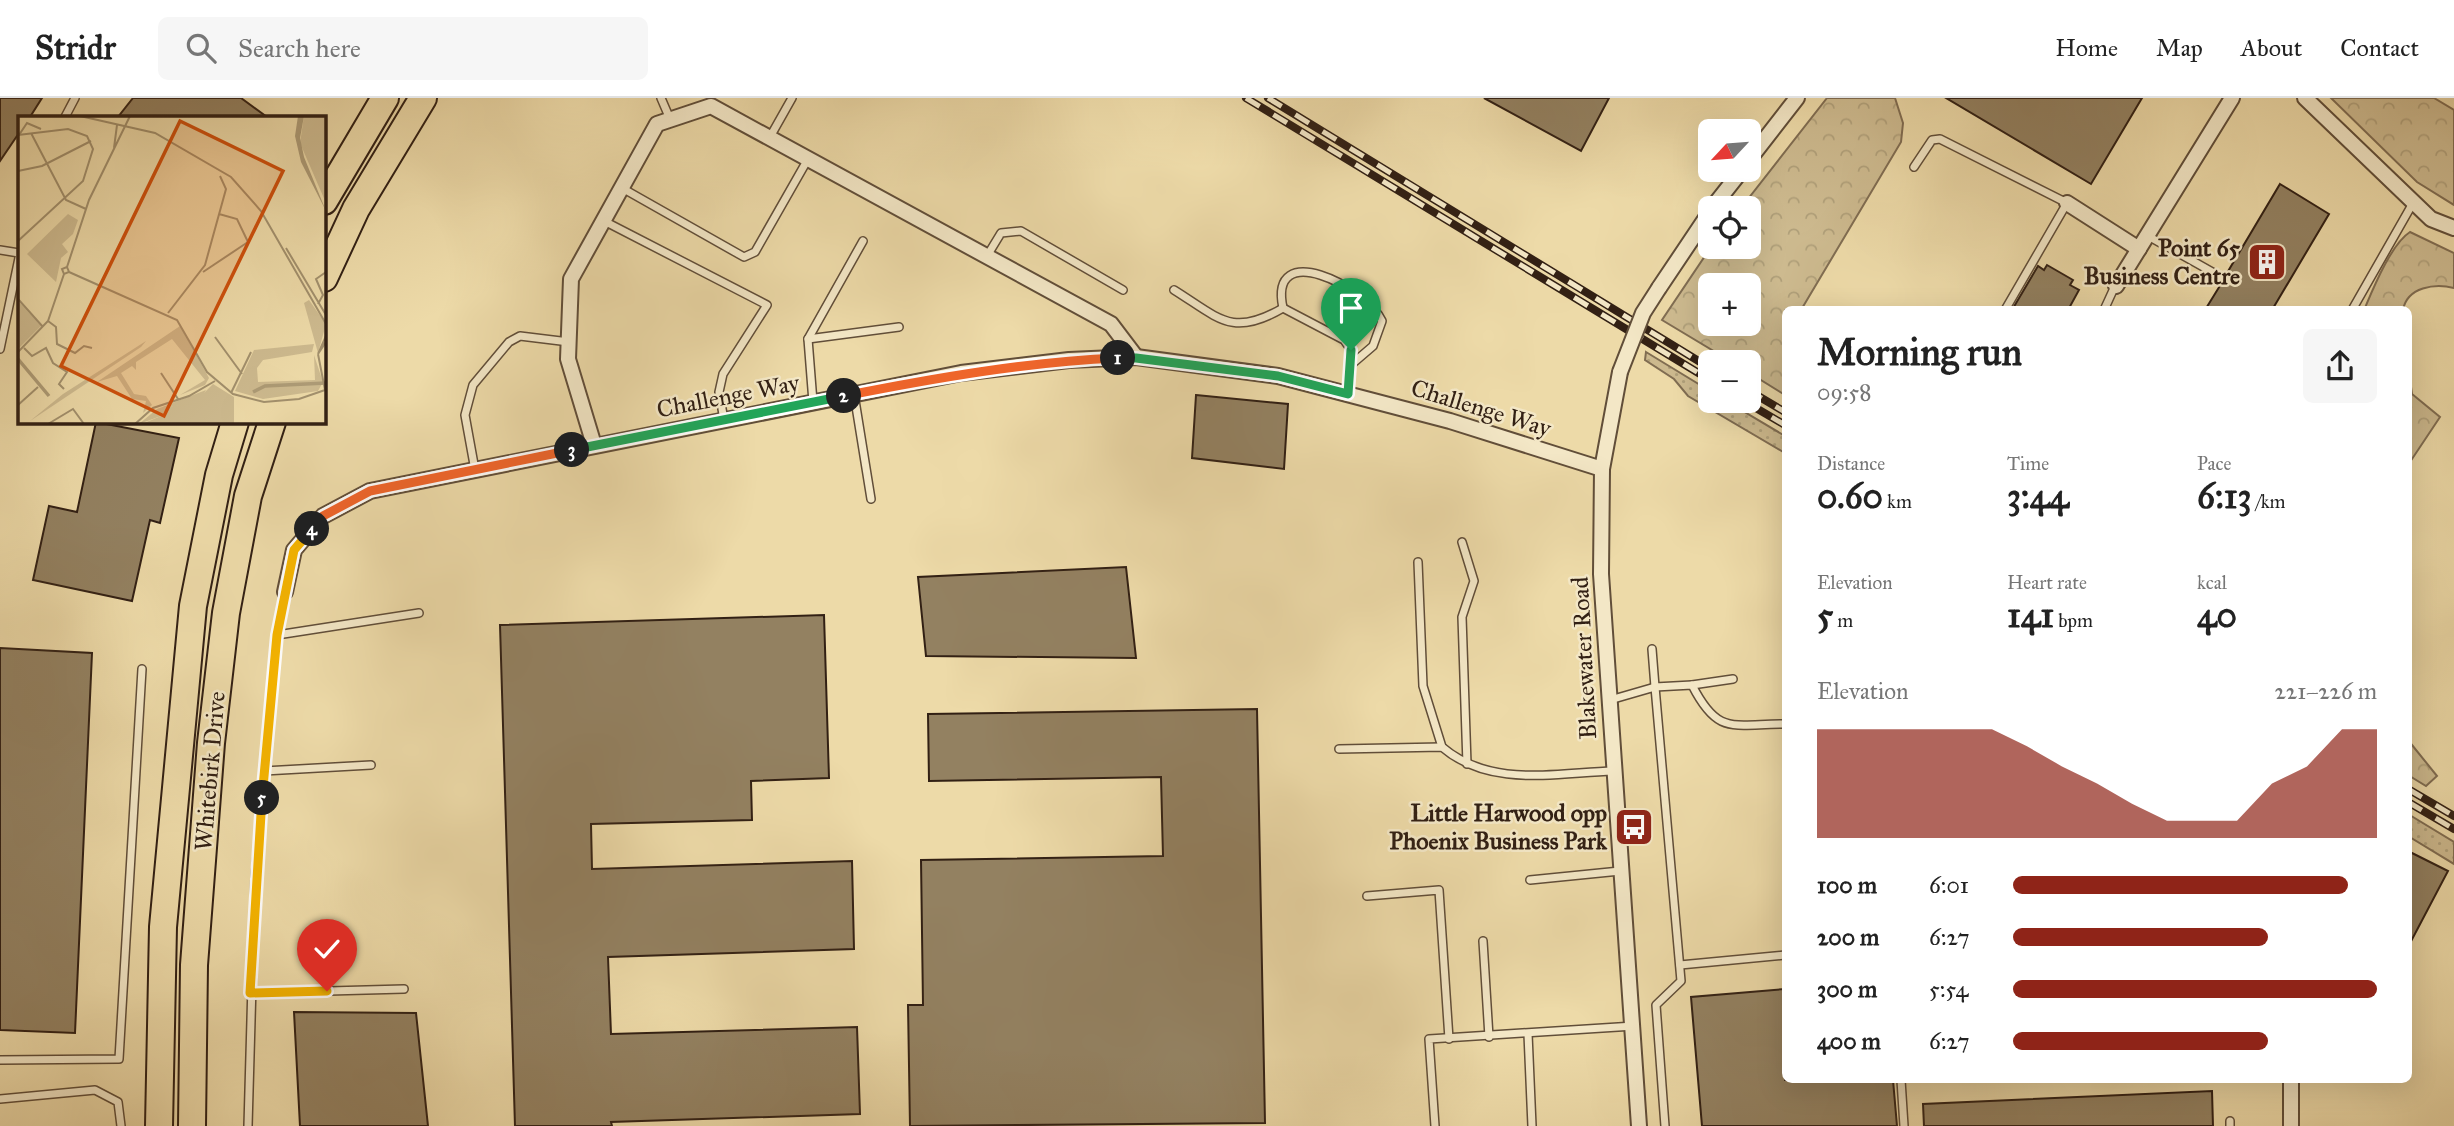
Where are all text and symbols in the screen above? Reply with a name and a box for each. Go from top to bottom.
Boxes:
search box [158,17,648,80]
text: Stridr [35,28,116,68]
icon: search [182,29,220,67]
text: Search here [238,32,361,64]
text: Home [2055,33,2118,63]
text: Map [2156,33,2203,63]
text: About [2241,33,2302,63]
text: Contact [2340,33,2419,63]
inset map [18,116,326,424]
north arrow [1698,119,1760,182]
map controls [1698,119,1761,413]
button: locate [1698,196,1761,259]
place label: Point 65 Business Centre [2084,233,2241,291]
building icon: Point 65 Business Centre [2246,241,2288,283]
button: + [1698,273,1761,336]
pin [1321,278,1381,350]
icon: arrive [1332,289,1370,327]
text: Morning run [1817,329,2022,375]
button: share [2303,329,2377,403]
pin: 1 [1100,341,1136,376]
text: 1 [1114,346,1121,369]
button: − [1698,350,1761,413]
street label: Challenge Way [654,367,803,425]
street label: Challenge Way [1407,372,1555,444]
pin: 2 [826,378,862,414]
text: 09:58 [1817,378,1871,406]
text: 2 [839,384,848,407]
pin: 3 [554,432,590,468]
text: 3 [568,438,575,461]
text: Distance [1817,452,1885,475]
text: Time [2007,452,2049,475]
text: Pace [2197,452,2231,475]
text: 0.60 [1817,475,1883,518]
text: 3:44 [2007,475,2069,518]
text: 6:13 [2197,475,2252,518]
text: km [1883,490,1912,513]
text: /km [2252,490,2286,513]
pin: 4 [294,512,330,546]
text: 4 [306,517,317,540]
text: Elevation [1817,571,1892,594]
text: Heart rate [2007,571,2087,594]
text: kcal [2197,571,2227,594]
street label: Blakewater Road [1565,576,1603,740]
text: 5 [1817,594,1833,637]
text: 141 [2007,594,2054,637]
text: 40 [2197,594,2237,637]
text: m [1833,609,1853,632]
text: bpm [2054,609,2093,632]
text: Elevation [1817,677,1908,705]
text: 221–226 m [2275,677,2377,705]
street label: Whitebirk Drive [188,690,232,852]
pin: 5 [244,780,280,816]
text: 5 [257,786,266,809]
place label: Little Harwood opp Phoenix Business Park [1389,798,1608,856]
bus stop icon: Little Harwood opp Phoenix Business Park [1613,806,1655,848]
text: 100 m [1817,871,1877,899]
text: 6:01 [1929,871,1969,899]
pin [297,919,357,991]
text: 200 m [1817,923,1879,951]
text: 6:27 [1929,923,1970,951]
icon: check [308,930,346,968]
text: 300 m [1817,975,1877,1003]
text: 5:54 [1929,975,1968,1003]
text: 400 m [1817,1027,1881,1055]
text: 6:27 [1929,1027,1970,1055]

